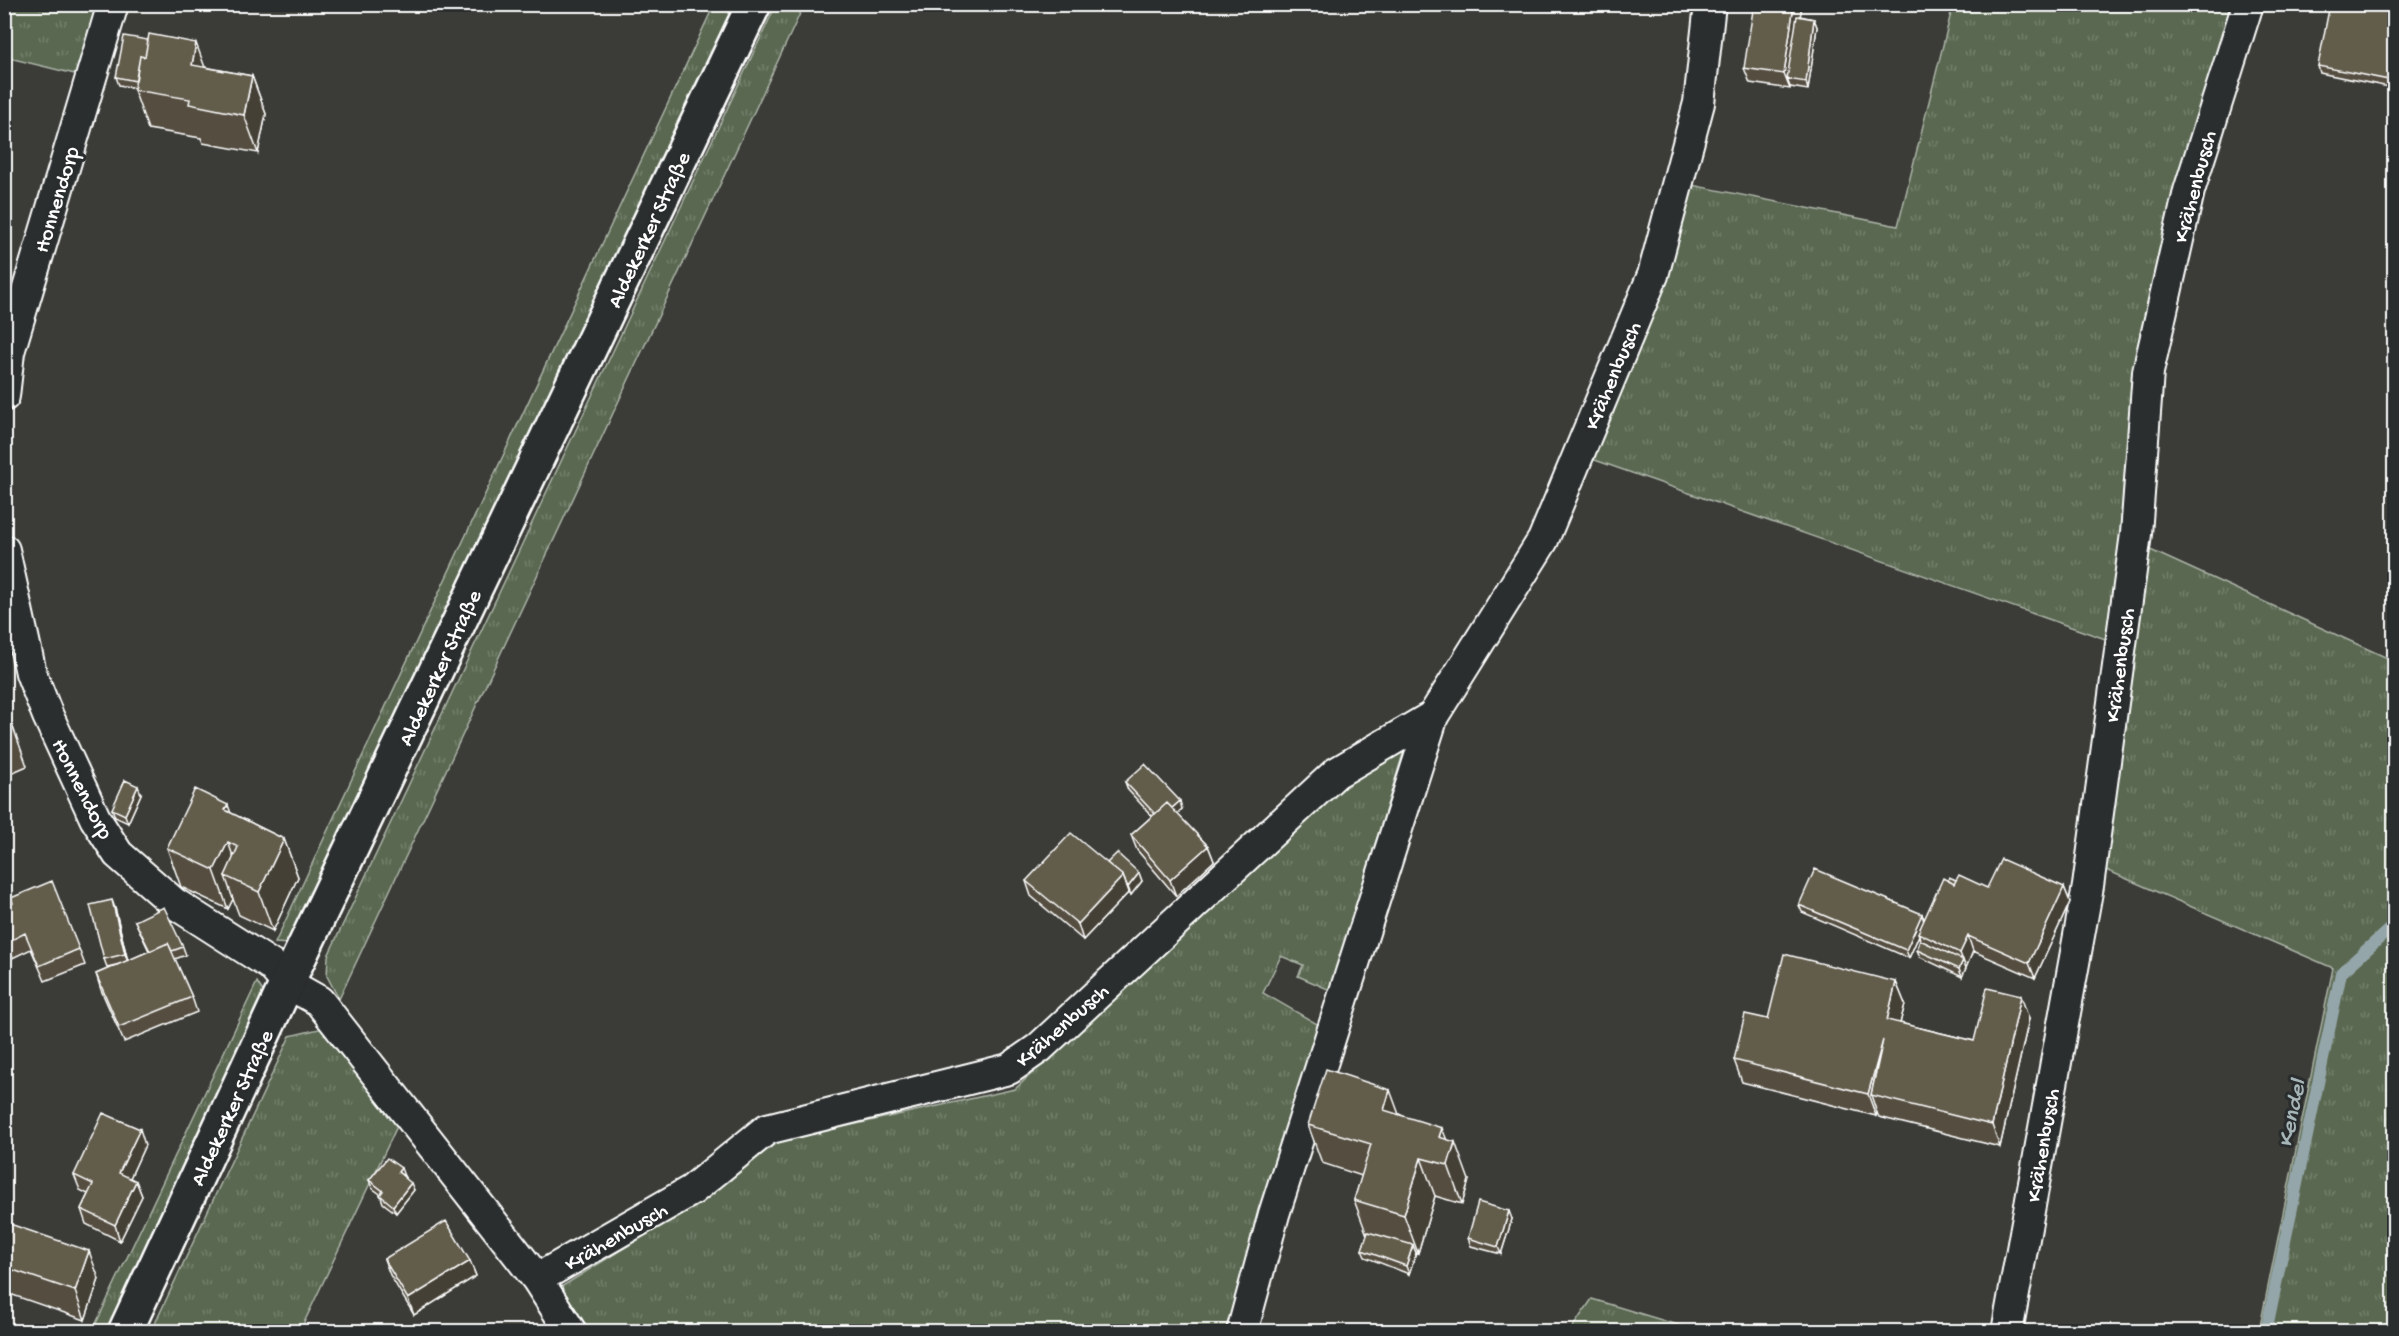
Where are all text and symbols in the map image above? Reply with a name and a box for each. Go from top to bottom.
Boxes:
street label: Krähenbusch [2169,128,2224,246]
street label: Honnendorp [30,144,87,256]
street label: Aldekerker Straße [603,148,698,313]
street label: Krähenbusch [1580,318,1649,435]
street label: Aldekerker Straße [394,586,489,751]
street label: Krähenbusch [2101,607,2143,724]
street label: Honnendorp [44,735,117,845]
street label: Krähenbusch [1012,979,1116,1075]
street label: Aldekerker Straße [186,1026,281,1191]
water label: Kendel [2272,1075,2315,1150]
street label: Krähenbusch [2022,1087,2068,1205]
street label: Krähenbusch [561,1198,673,1278]

